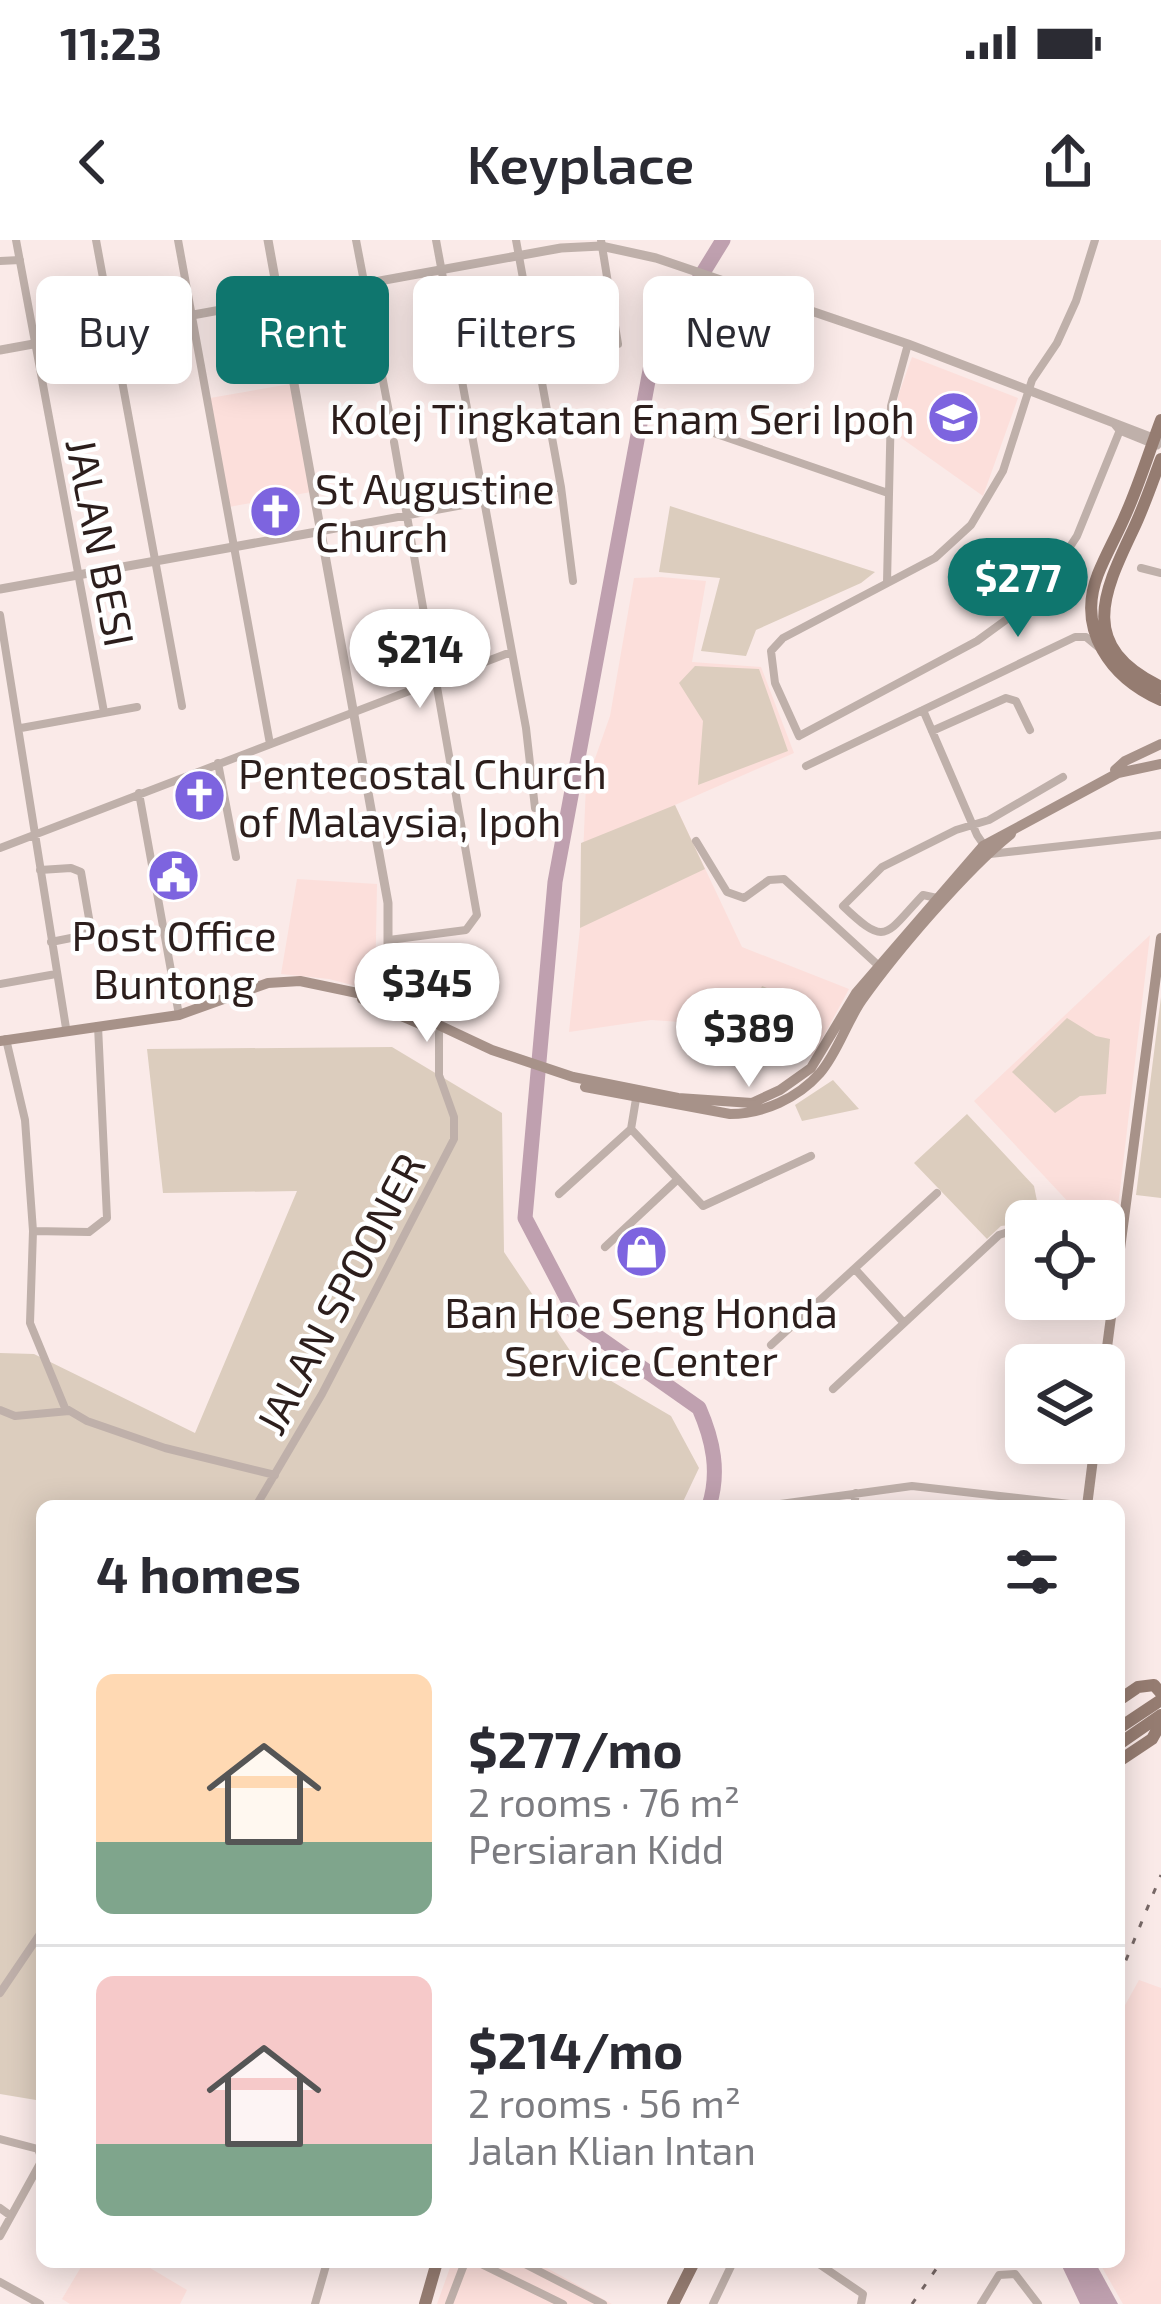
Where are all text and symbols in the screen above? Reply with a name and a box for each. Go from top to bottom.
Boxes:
text: 11:23 [60,15,162,69]
icon: back [60,129,126,195]
icon: share [1035,129,1101,195]
text: Keyplace [467,130,694,195]
chip: Buy [36,276,192,384]
chip: Rent [216,276,389,384]
chip: Filters [413,276,619,384]
chip: New [643,276,814,384]
school or university icon: Kolej Tingkatan Enam Seri Ipoh [926,389,982,445]
place label: Kolej Tingkatan Enam Seri Ipoh [330,392,915,443]
street label: JALAN BESI [57,434,147,650]
place label: St Augustine Church [315,462,555,560]
church icon: St Augustine Church [248,483,304,539]
pin: $277 [947,538,1089,640]
text: $277 [975,553,1061,600]
pin: $214 [349,609,491,711]
text: $214 [377,624,463,671]
place label: Pentecostal Church of Malaysia, Ipoh [238,747,607,845]
church icon: Pentecostal Church of Malaysia, Ipoh [171,768,227,824]
public building icon: Post Office Buntong [146,847,202,903]
place label: Post Office Buntong [72,909,276,1007]
pin: $345 [356,943,498,1045]
text: $345 [381,958,473,1005]
pin: $389 [678,988,820,1090]
text: $389 [703,1003,795,1050]
street label: JALAN SPOONER [244,1144,434,1442]
map controls [1005,1200,1125,1464]
button: locate [1005,1200,1125,1320]
shop icon: Ban Hoe Seng Honda Service Center [613,1224,669,1280]
place label: Ban Hoe Seng Honda Service Center [444,1286,838,1384]
button: layers [1005,1344,1125,1464]
icon: filters [999,1539,1065,1605]
text: 4 homes [96,1542,301,1603]
text: $277/mo [468,1717,683,1778]
icon: home [192,1722,336,1866]
text: 2 rooms · 76 m² [468,1778,740,1825]
text: Persiaran Kidd [468,1825,724,1872]
text: $214/mo [468,2018,683,2079]
icon: home [192,2024,336,2168]
text: 2 rooms · 56 m² [468,2079,741,2126]
text: Jalan Klian Intan [468,2126,756,2173]

